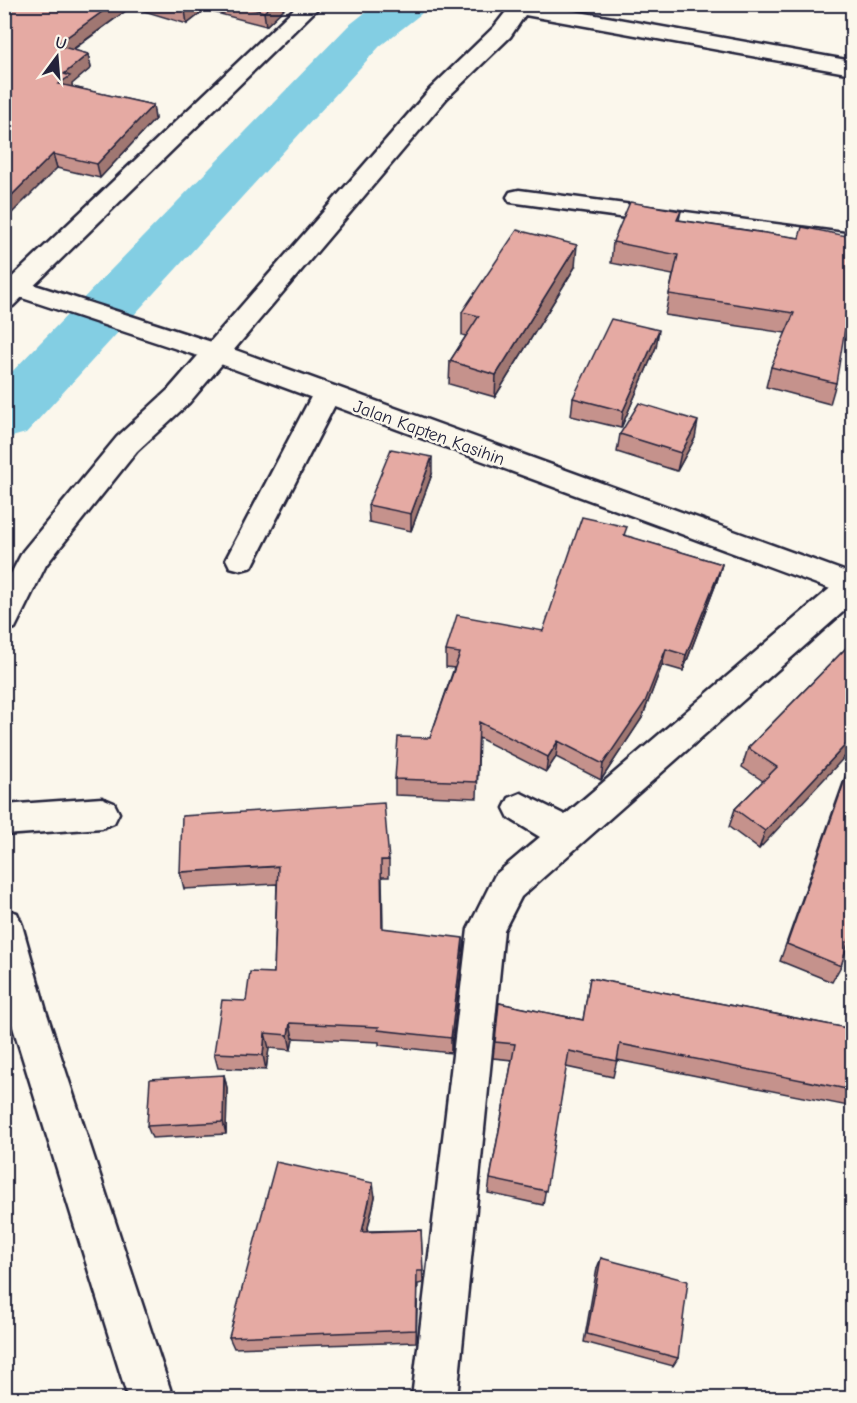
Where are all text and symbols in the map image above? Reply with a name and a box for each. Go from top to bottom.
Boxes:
north arrow [27,27,87,87]
text: U [53,33,68,54]
street label: Jalan Kapten Kasihin [350,396,508,470]

